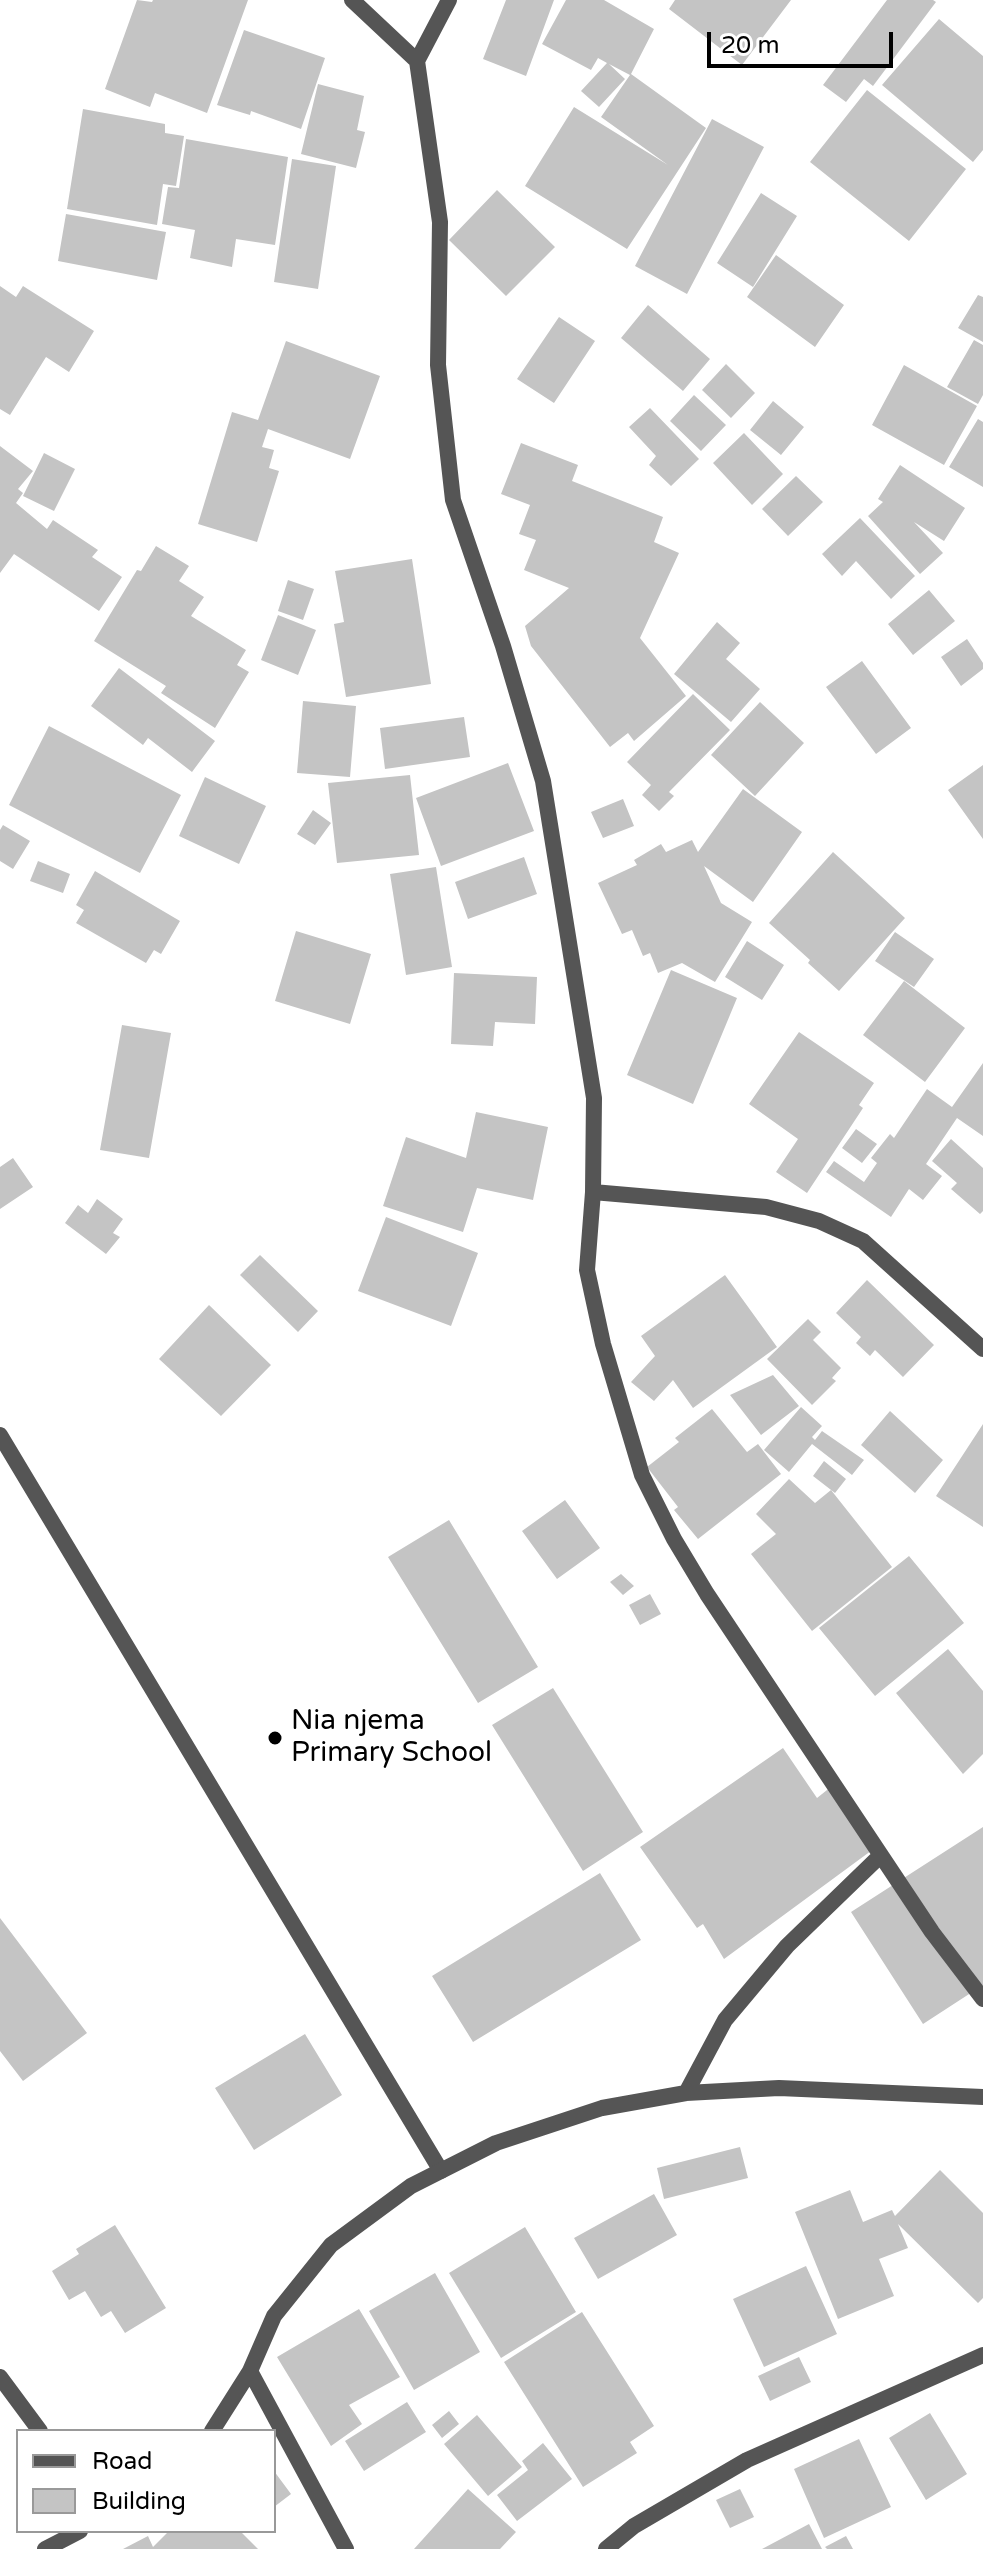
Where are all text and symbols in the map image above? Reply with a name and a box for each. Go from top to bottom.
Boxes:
scale bar [711,16,897,66]
text: 20 m [721,31,779,60]
place label: Nia njema Primary School [291,1705,492,1771]
marker: Nia njema Primary School [266,1729,284,1747]
legend [16,2429,276,2533]
text: Road [92,2447,152,2476]
text: Building [92,2487,186,2516]

